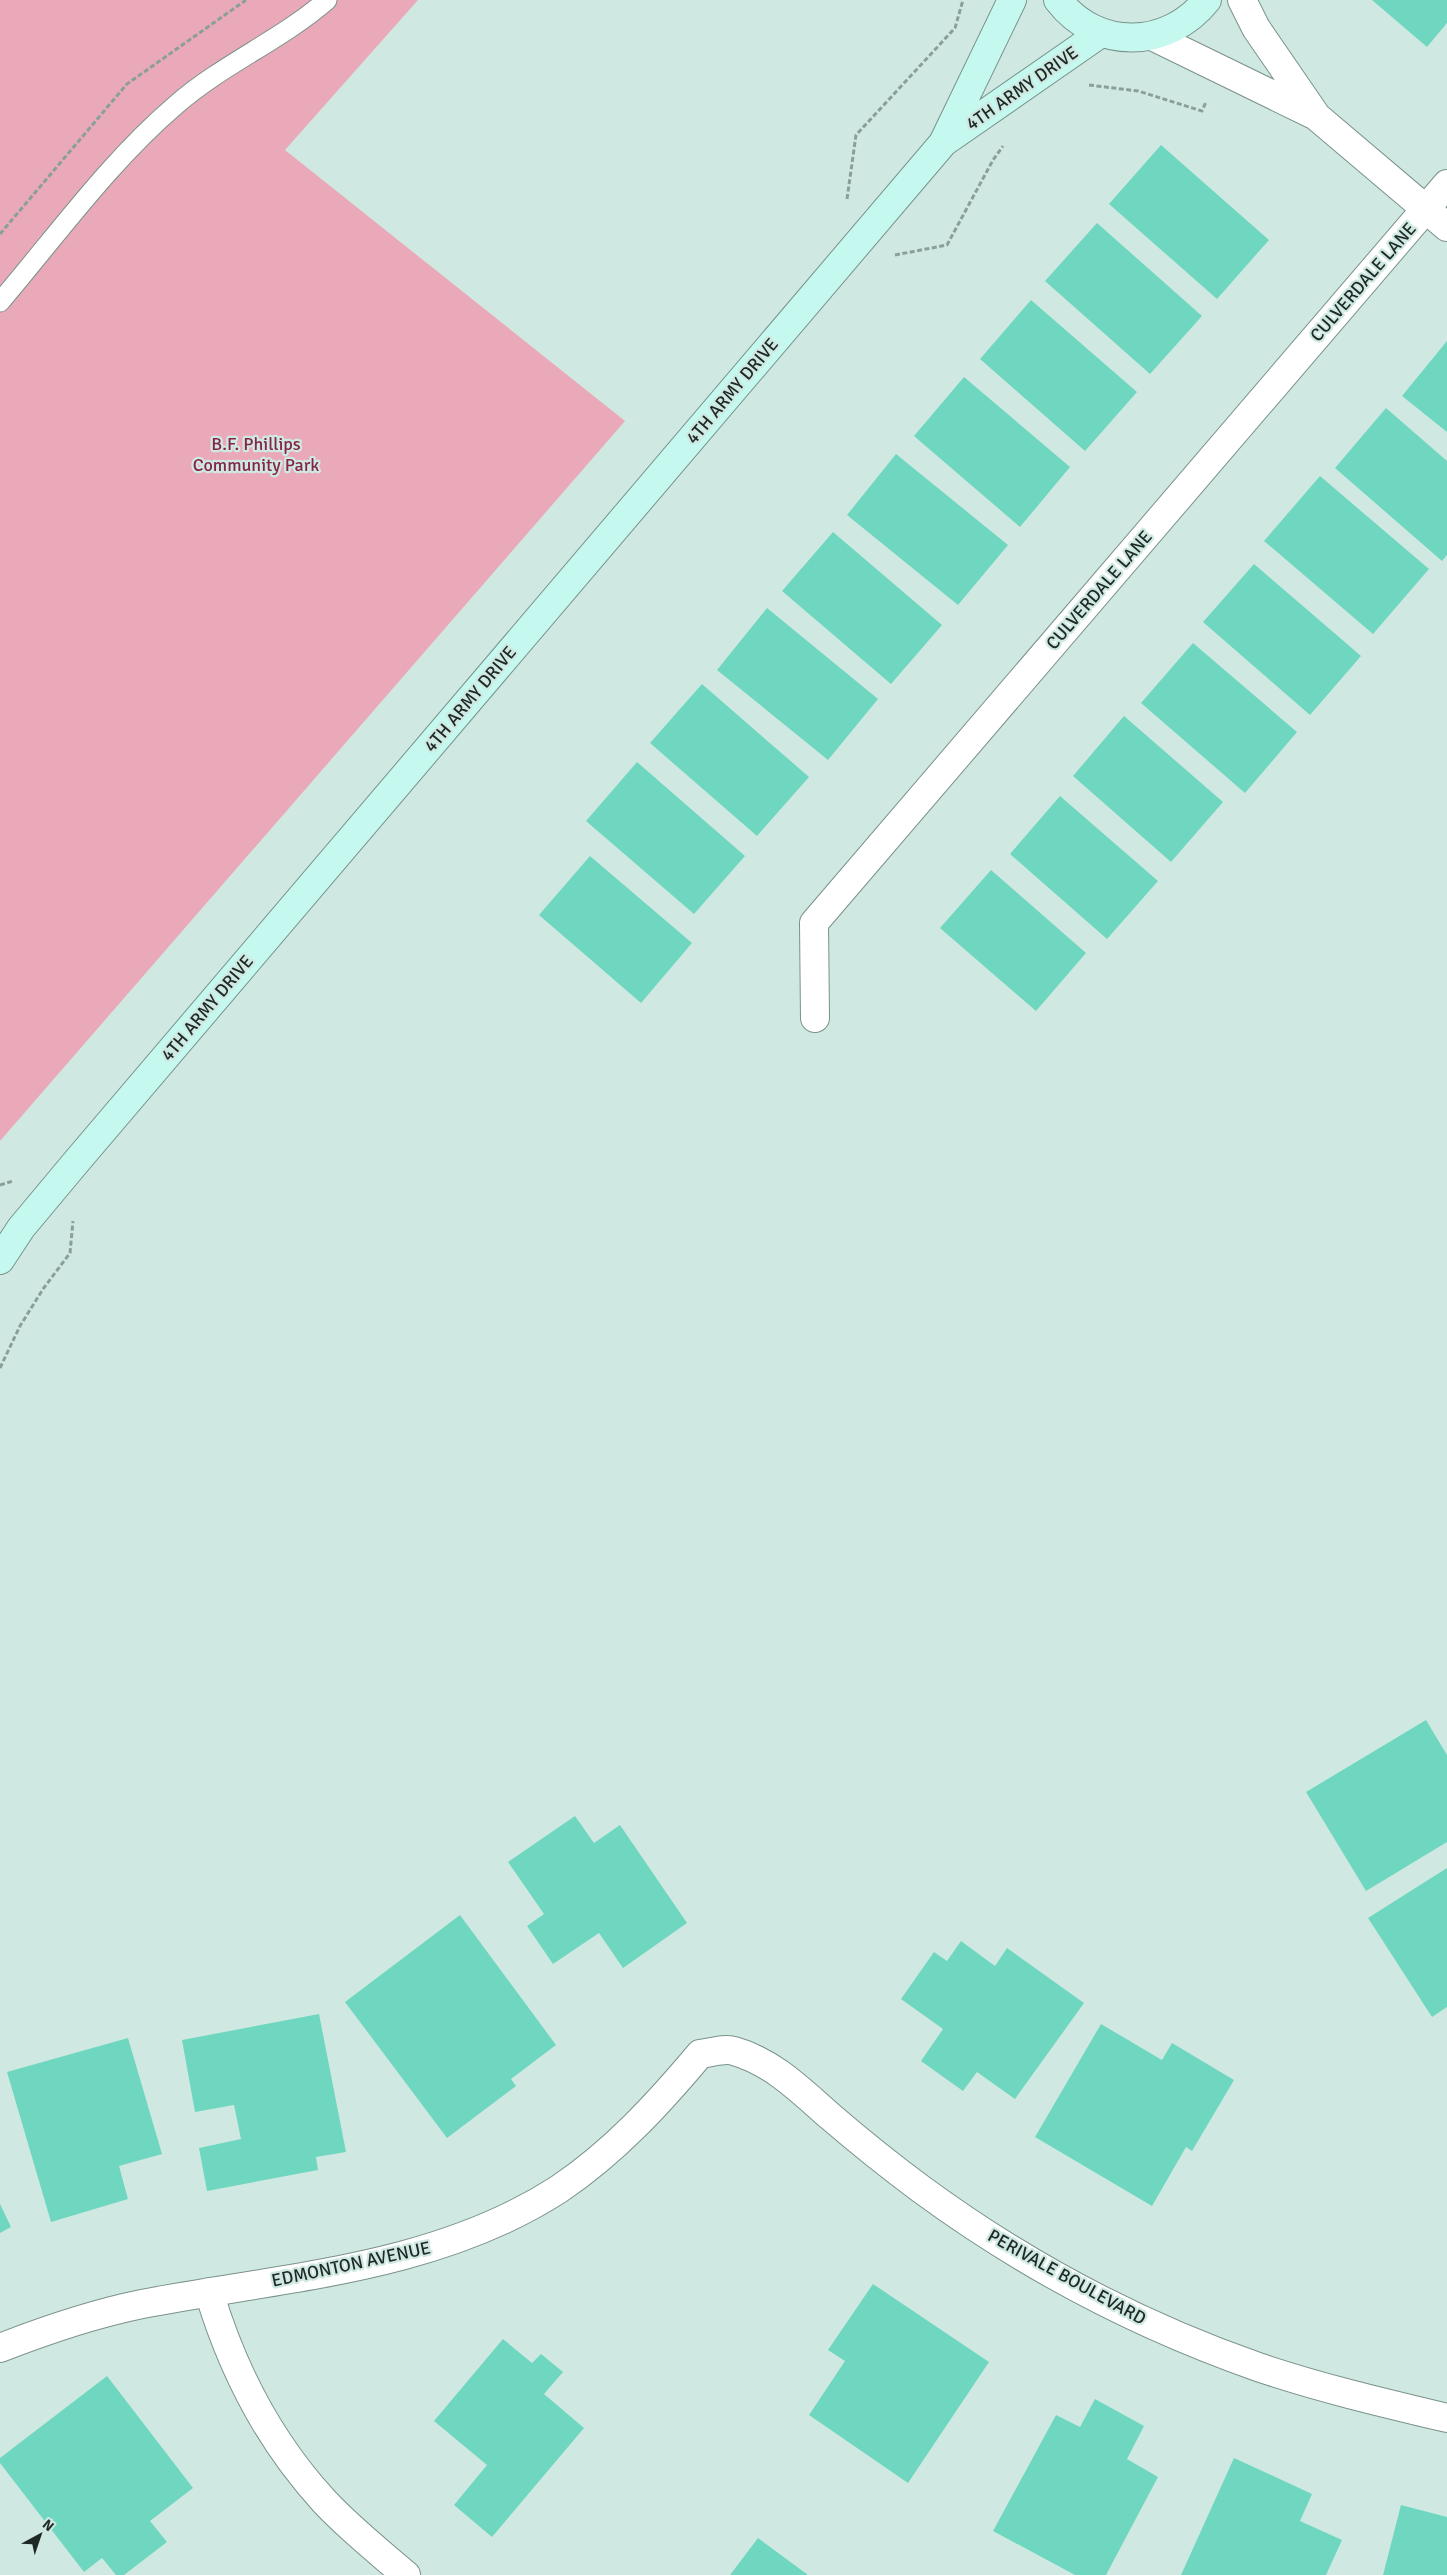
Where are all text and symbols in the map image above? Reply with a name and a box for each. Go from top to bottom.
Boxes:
street label: 4TH ARMY DRIVE [962,41,1082,135]
street label: CULVERDALE LANE [1305,218,1421,346]
street label: 4TH ARMY DRIVE [681,333,783,449]
park label: B.F. Phillips Community Park [193,433,319,476]
street label: CULVERDALE LANE [1041,526,1157,654]
street label: 4TH ARMY DRIVE [419,641,521,757]
street label: 4TH ARMY DRIVE [156,950,258,1066]
street label: PERIVALE BOULEVARD [984,2224,1150,2330]
street label: EDMONTON AVENUE [270,2236,432,2292]
north arrow [15,2510,65,2560]
text: N [39,2516,57,2535]

